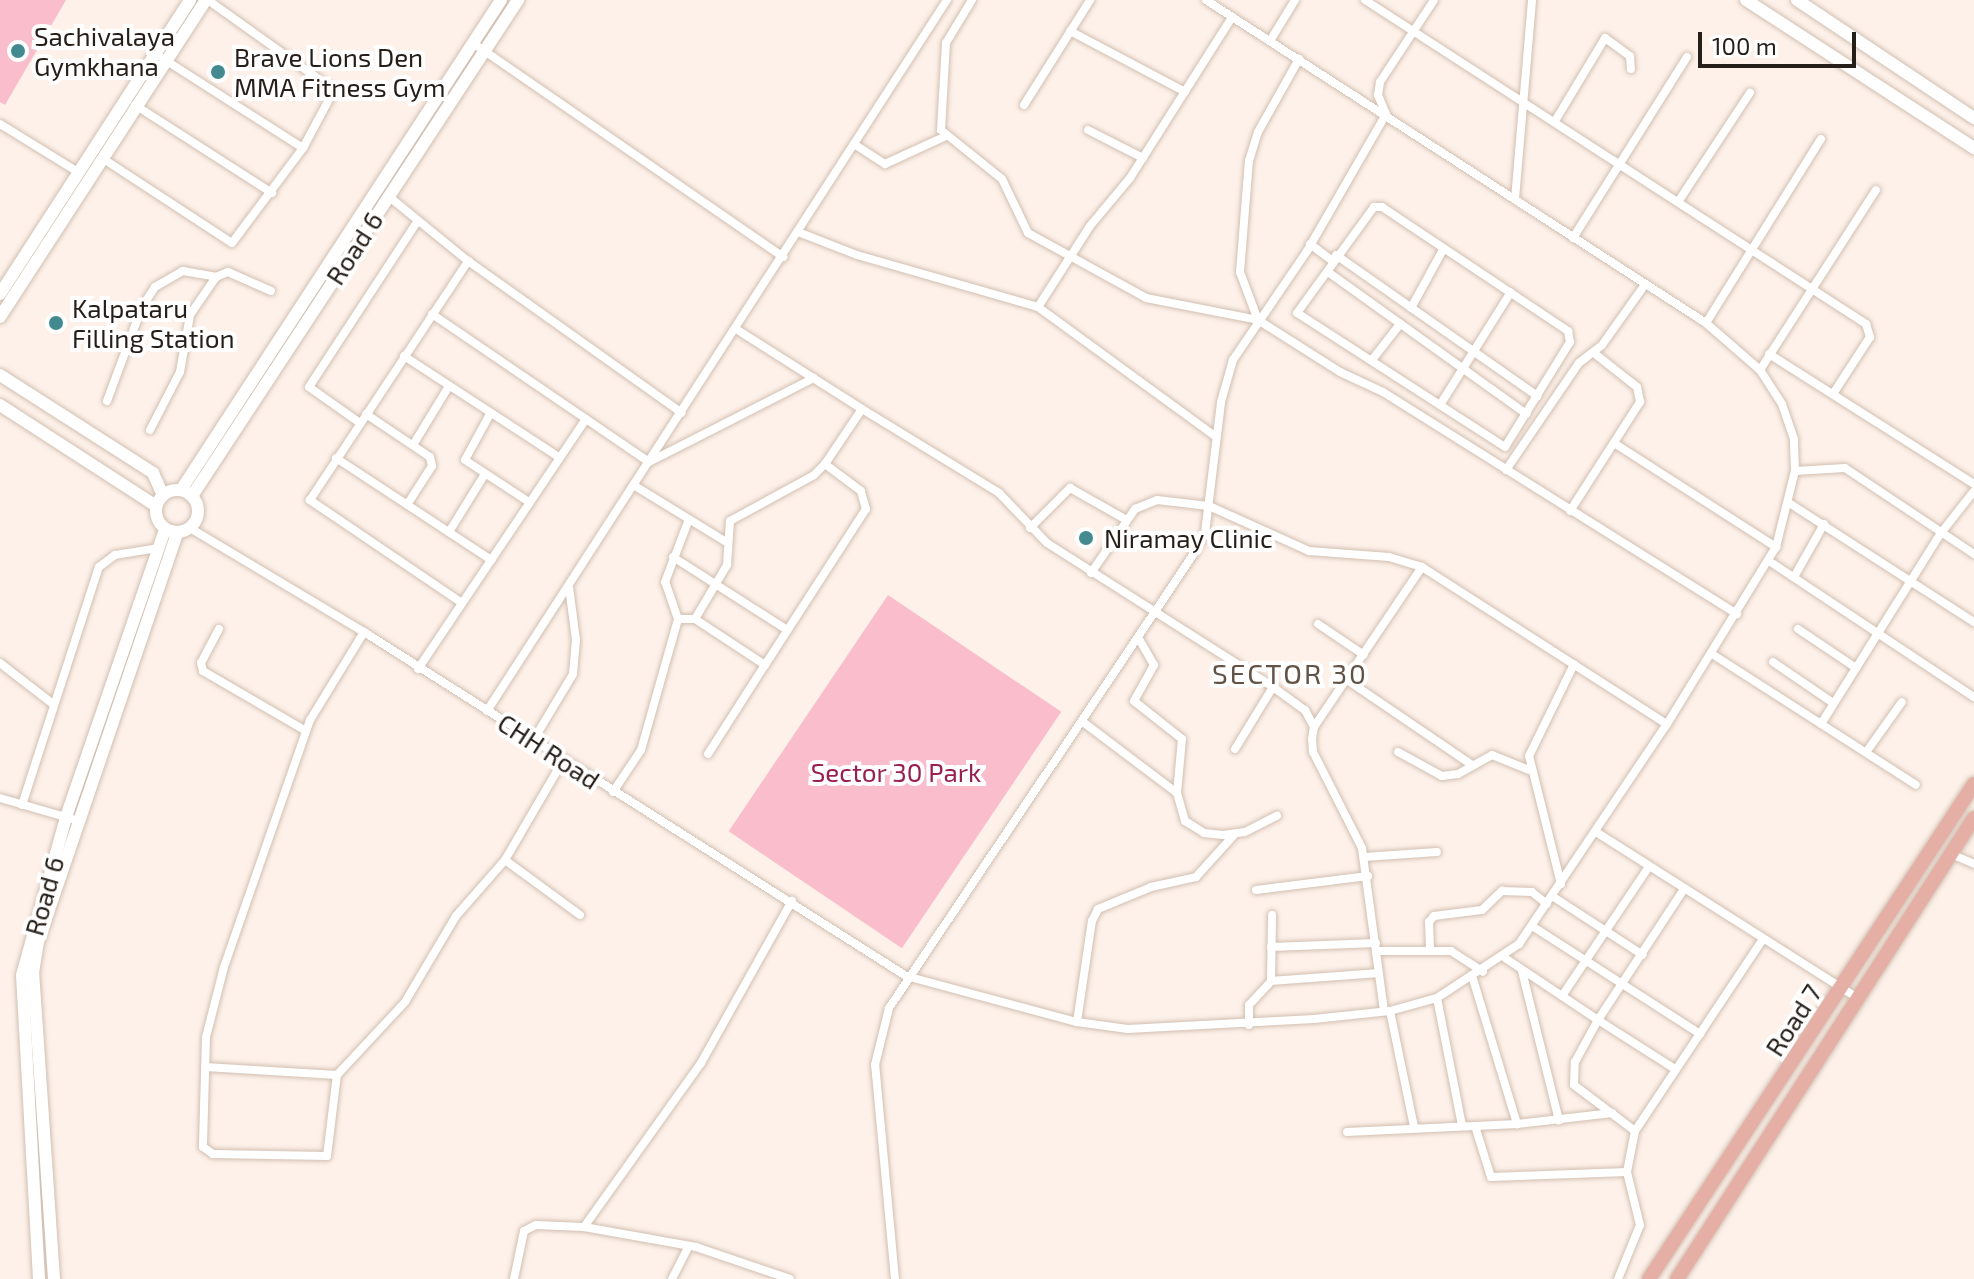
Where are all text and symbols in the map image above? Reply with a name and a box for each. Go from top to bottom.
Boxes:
scale bar [1702,16,1860,66]
place label: Sachivalaya Gymkhana [34,20,175,82]
text: 100 m [1712,31,1777,60]
place label: Brave Lions Den MMA Fitness Gym [234,41,446,102]
marker: Sachivalaya Gymkhana [9,42,27,60]
marker: Brave Lions Den MMA Fitness Gym [209,63,227,81]
street label: Road 6 [319,206,389,290]
place label: Kalpataru Filling Station [72,292,235,354]
marker: Kalpataru Filling Station [47,314,65,332]
place label: Niramay Clinic [1104,522,1273,554]
marker: Niramay Clinic [1075,527,1097,549]
district label: SECTOR 30 [1212,656,1368,690]
street label: CHH Road [492,707,606,795]
park label: Sector 30 Park [810,756,982,788]
street label: Road 6 [18,853,70,939]
street label: Road 7 [1758,978,1828,1062]

